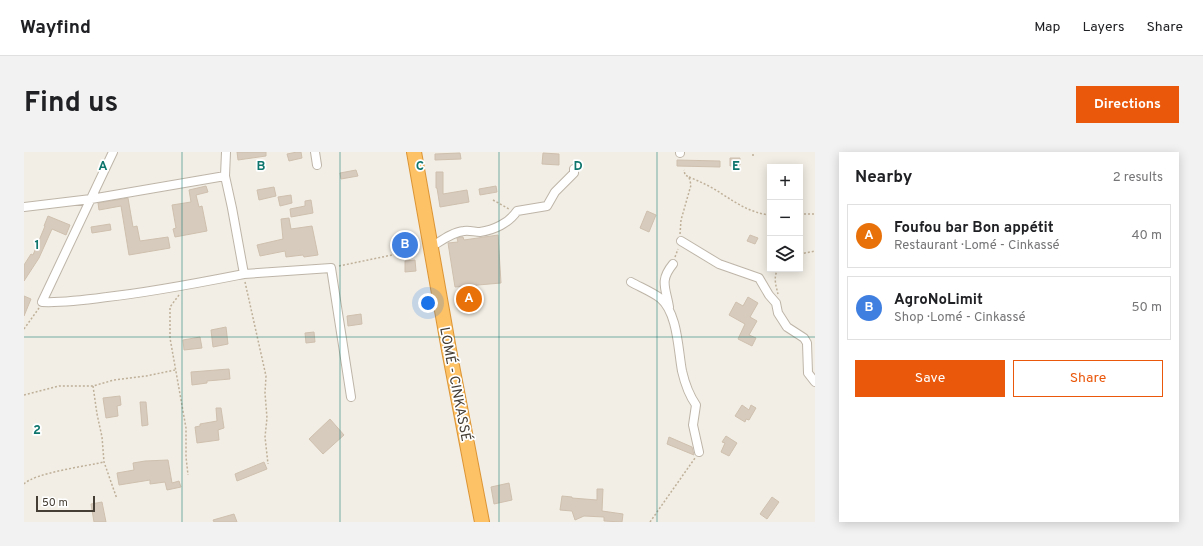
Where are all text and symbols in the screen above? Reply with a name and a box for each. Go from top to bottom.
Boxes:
text: Wayfind [20,16,91,40]
text: Map [1034,19,1060,36]
text: Layers [1082,19,1124,36]
text: Share [1146,19,1183,36]
text: Find us [24,86,118,122]
button: Directions [1076,86,1179,123]
text: A [98,159,108,175]
text: B [257,159,266,175]
text: C [416,159,424,175]
text: D [573,159,583,175]
text: E [732,159,740,175]
map controls [767,164,803,272]
button: + [767,164,803,200]
text: Nearby [855,167,912,189]
text: 2 results [1113,170,1163,186]
button: − [767,200,803,236]
text: Foufou bar Bon appétit [894,219,1054,238]
text: A [864,228,874,244]
text: 40 m [1132,228,1162,244]
pin: B [392,230,418,260]
button: layers [767,236,803,272]
text: 1 [34,238,40,254]
text: Restaurant · Lomé - Cinkassé [894,238,1060,254]
pin: A [456,284,482,314]
text: AgroNoLimit [894,291,983,310]
your location [418,293,438,313]
text: B [865,300,873,316]
text: 50 m [1132,300,1162,316]
text: Shop · Lomé - Cinkassé [894,310,1025,326]
street label: LOMÉ - CINKASSÉ [435,326,475,443]
button: Save [855,360,1005,397]
button: Share [1013,360,1163,397]
text: 2 [33,423,41,439]
scale bar [36,494,95,513]
text: 50 m [42,496,68,510]

